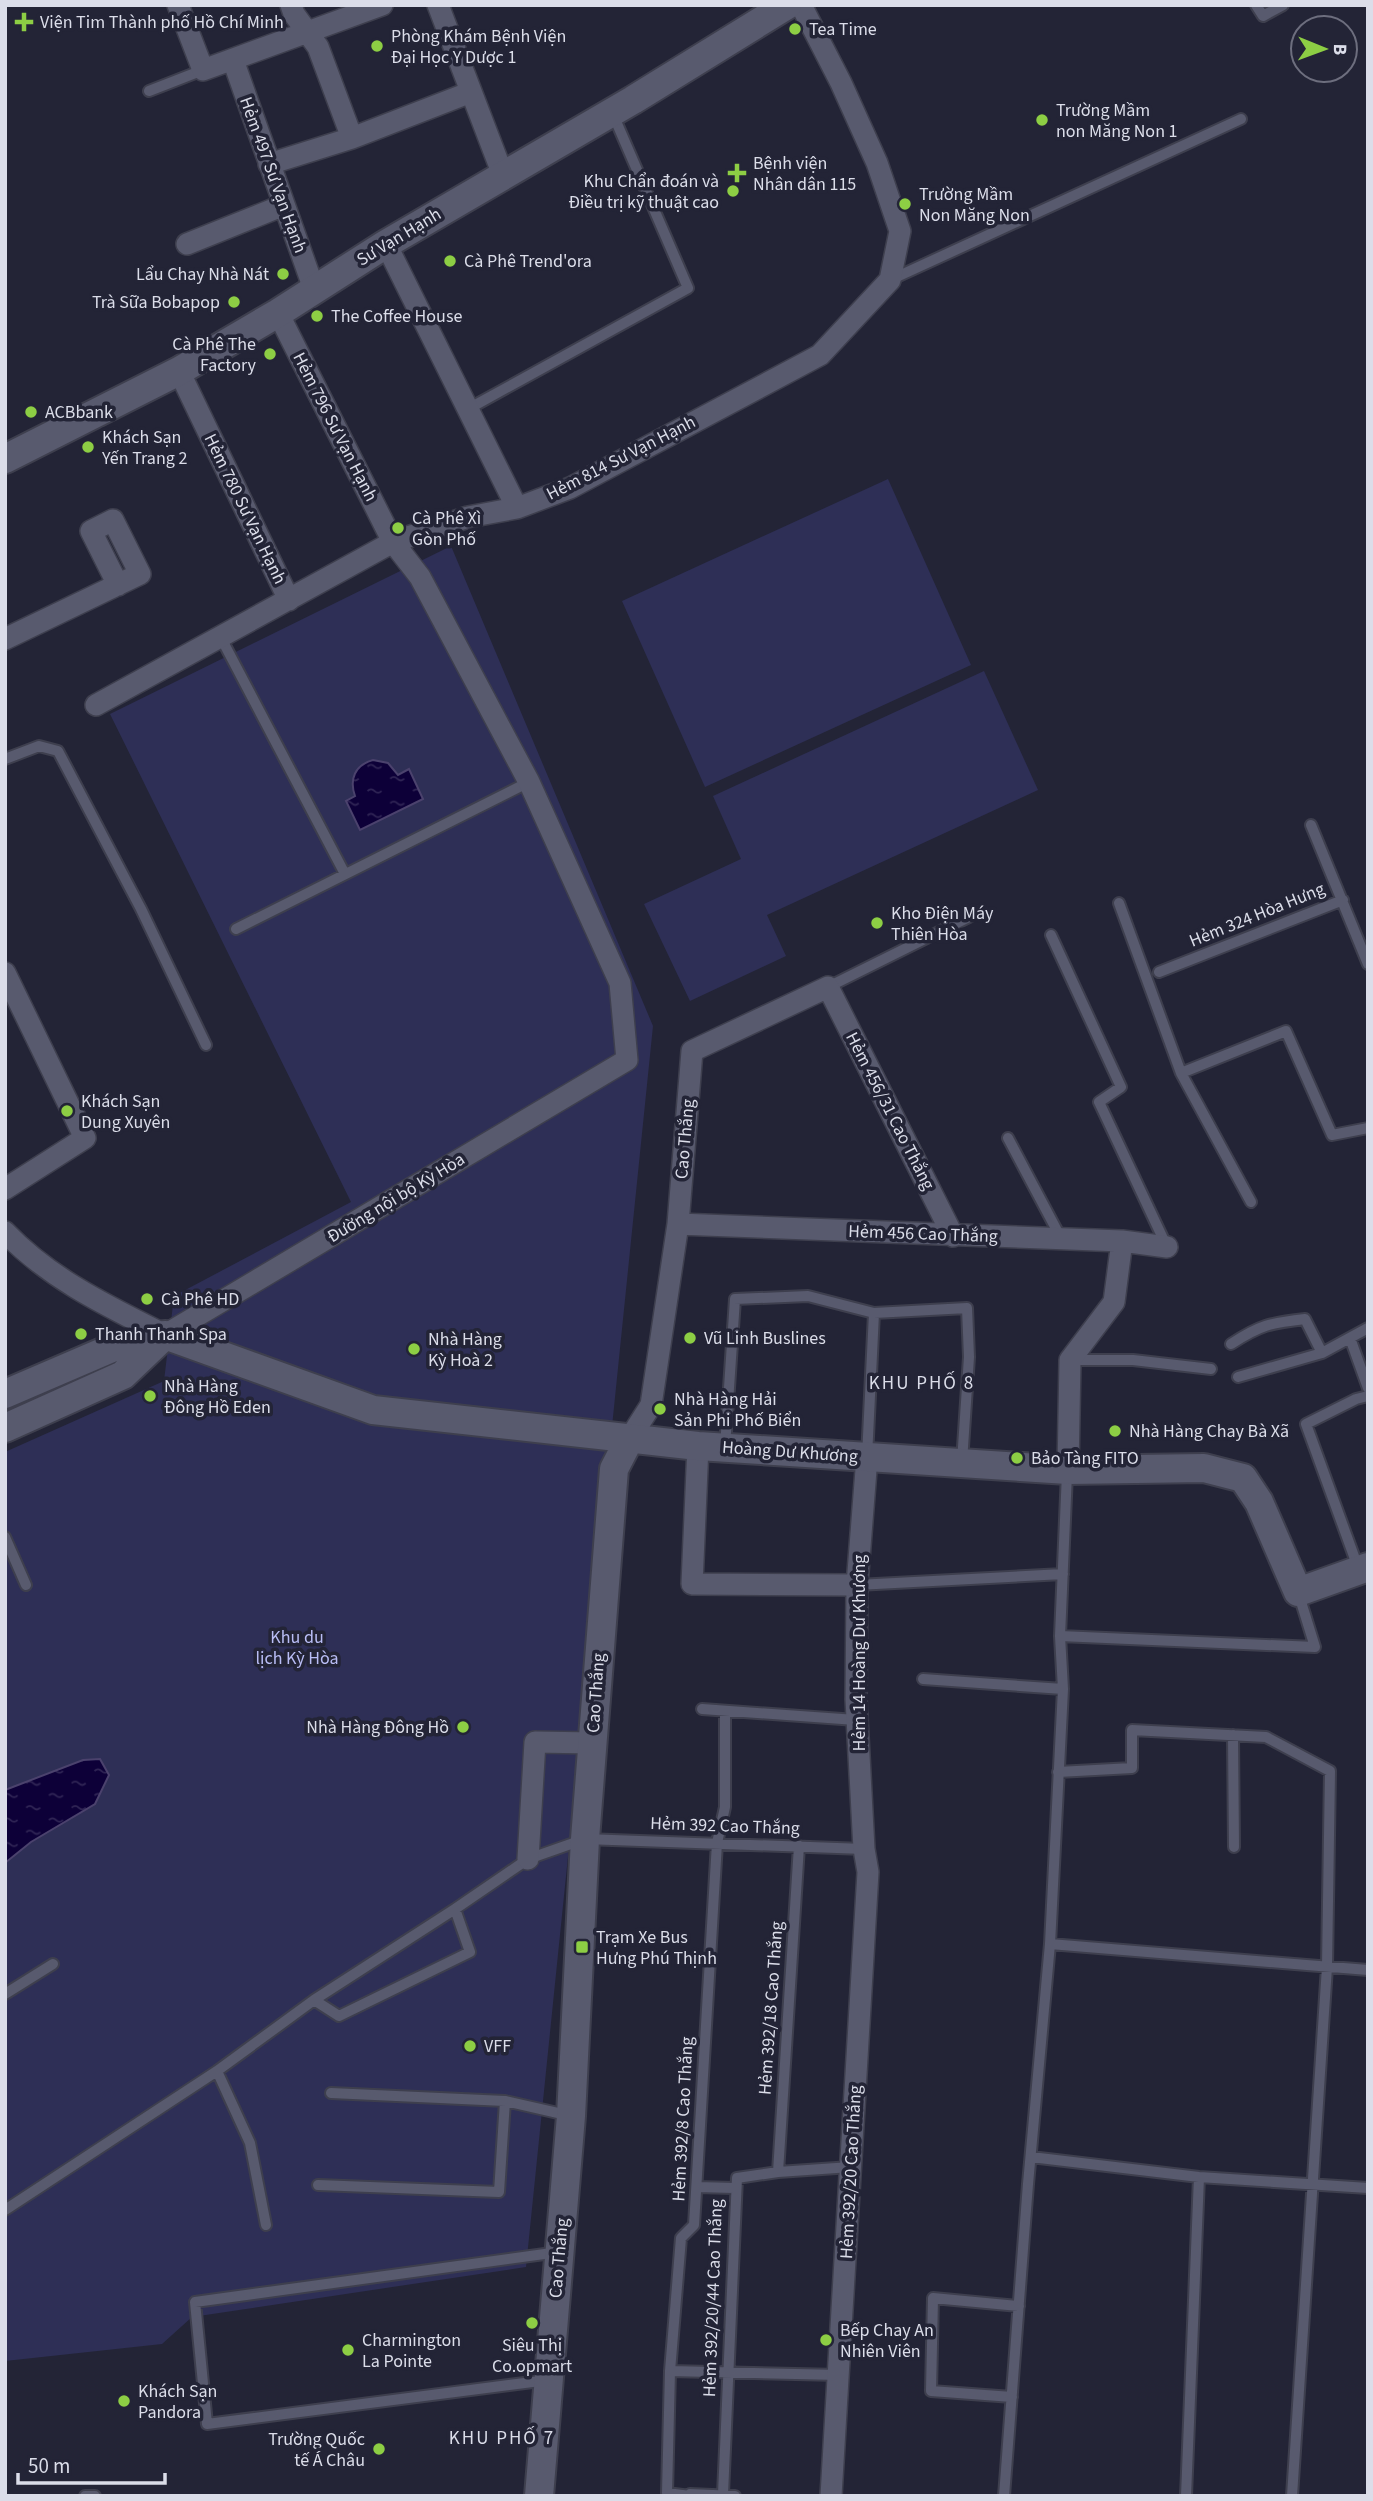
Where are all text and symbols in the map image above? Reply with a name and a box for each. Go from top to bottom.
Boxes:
place label: Viện Tim Thành phố Hồ Chí Minh [40,10,284,35]
marker: Viện Tim Thành phố Hồ Chí Minh [14,12,34,32]
north arrow [1289,14,1359,84]
place label: Tea Time [809,17,877,42]
marker: Tea Time [787,21,803,37]
place label: Phòng Khám Bệnh Viện Đại Học Y Dược 1 [391,24,566,70]
marker: Phòng Khám Bệnh Viện Đại Học Y Dược 1 [369,38,385,54]
text: B [1326,43,1353,55]
street label: Hẻm 497 Sư Vạn Hạnh [233,93,313,257]
place label: Trường Mầm non Măng Non 1 [1056,98,1178,144]
marker: Trường Mầm non Măng Non 1 [1034,112,1050,128]
place label: Bệnh viện Nhân dân 115 [753,151,856,197]
marker: Bệnh viện Nhân dân 115 [727,163,747,183]
place label: Khu Chẩn đoán và Điều trị kỹ thuật cao [569,169,719,215]
place label: Trường Mầm Non Măng Non [919,182,1030,228]
marker: Khu Chẩn đoán và Điều trị kỹ thuật cao [725,183,741,199]
marker: Trường Mầm Non Măng Non [897,196,913,212]
street label: Sư Vạn Hạnh [352,202,446,272]
place label: Cà Phê Trend'ora [464,249,592,274]
marker: Cà Phê Trend'ora [442,253,458,269]
place label: Lẩu Chay Nhà Nát [136,262,269,287]
marker: Lẩu Chay Nhà Nát [275,266,291,282]
place label: Trà Sữa Bobapop [92,290,220,315]
marker: Trà Sữa Bobapop [226,294,242,310]
place label: The Coffee House [331,304,462,329]
marker: The Coffee House [309,308,325,324]
place label: Cà Phê The Factory [172,332,257,378]
marker: Cà Phê The Factory [262,346,278,362]
street label: Hẻm 796 Sư Vạn Hạnh [287,348,383,506]
place label: ACBbank [45,400,113,425]
marker: ACBbank [23,404,39,420]
street label: Hẻm 814 Sư Vạn Hạnh [542,410,700,506]
place label: Khách Sạn Yến Trang 2 [101,425,187,471]
street label: Hẻm 780 Sư Vạn Hạnh [198,430,292,588]
marker: Khách Sạn Yến Trang 2 [80,439,96,455]
place label: Cà Phê Xì Gòn Phố [412,506,481,552]
marker: Cà Phê Xì Gòn Phố [390,520,406,536]
street label: Hẻm 324 Hòa Hưng [1186,876,1328,954]
place label: Kho Điện Máy Thiên Hòa [891,901,994,947]
marker: Kho Điện Máy Thiên Hòa [869,915,885,931]
street label: Hẻm 456/31 Cao Thắng [839,1028,941,1194]
place label: Khách Sạn Dung Xuyên [81,1089,170,1135]
street label: Cao Thắng [669,1098,701,1180]
marker: Khách Sạn Dung Xuyên [59,1103,75,1119]
street label: Đường nội bộ Kỳ Hòa [322,1147,470,1249]
street label: Hẻm 456 Cao Thắng [848,1219,998,1249]
place label: Cà Phê HD [161,1287,239,1312]
marker: Cà Phê HD [139,1291,155,1307]
place label: Thanh Thanh Spa [95,1322,227,1347]
marker: Thanh Thanh Spa [73,1326,89,1342]
place label: Vũ Linh Buslines [704,1326,826,1351]
place label: Nhà Hàng Kỳ Hoà 2 [428,1327,502,1373]
marker: Vũ Linh Buslines [682,1330,698,1346]
marker: Nhà Hàng Kỳ Hoà 2 [406,1341,422,1357]
district label: KHU PHỐ 8 [869,1370,975,1397]
place label: Nhà Hàng Đông Hồ Eden [164,1374,271,1420]
place label: Nhà Hàng Hải Sản Phi Phố Biển [674,1387,801,1433]
marker: Nhà Hàng Đông Hồ Eden [142,1388,158,1404]
marker: Nhà Hàng Hải Sản Phi Phố Biển [652,1401,668,1417]
place label: Nhà Hàng Chay Bà Xã [1129,1419,1289,1444]
marker: Nhà Hàng Chay Bà Xã [1107,1423,1123,1439]
street label: Hoàng Dư Khương [721,1435,859,1469]
place label: Bảo Tàng FITO [1031,1446,1139,1471]
marker: Bảo Tàng FITO [1009,1450,1025,1466]
street label: Hẻm 14 Hoàng Dư Khương [847,1555,872,1751]
park label: Khu du lịch Kỳ Hòa [255,1625,339,1671]
street label: Cao Thắng [581,1652,611,1734]
place label: Nhà Hàng Đông Hồ [306,1715,449,1740]
marker: Nhà Hàng Đông Hồ [455,1719,471,1735]
street label: Hẻm 392 Cao Thắng [650,1811,800,1841]
street label: Hẻm 392/18 Cao Thắng [752,1920,790,2096]
place label: Trạm Xe Bus Hưng Phú Thịnh [596,1925,717,1971]
marker: Trạm Xe Bus Hưng Phú Thịnh [574,1939,590,1955]
place label: VFF [484,2034,511,2059]
street label: Hẻm 392/8 Cao Thắng [666,2036,700,2202]
marker: VFF [462,2038,478,2054]
street label: Hẻm 392/20 Cao Thắng [834,2084,868,2260]
street label: Hẻm 392/20/44 Cao Thắng [697,2199,729,2397]
street label: Cao Thắng [543,2217,575,2299]
marker: Siêu Thị Co.opmart [524,2315,540,2331]
place label: Bếp Chay An Nhiên Viên [840,2318,934,2364]
place label: Charmington La Pointe [362,2328,461,2374]
marker: Bếp Chay An Nhiên Viên [818,2332,834,2348]
place label: Siêu Thị Co.opmart [492,2333,572,2379]
marker: Charmington La Pointe [340,2342,356,2358]
place label: Khách Sạn Pandora [138,2379,217,2425]
marker: Khách Sạn Pandora [116,2393,132,2409]
district label: KHU PHỐ 7 [449,2425,555,2452]
place label: Trường Quốc tế Á Châu [268,2427,365,2473]
marker: Trường Quốc tế Á Châu [371,2441,387,2457]
scale bar [18,2442,164,2486]
text: 50 m [28,2451,70,2481]

